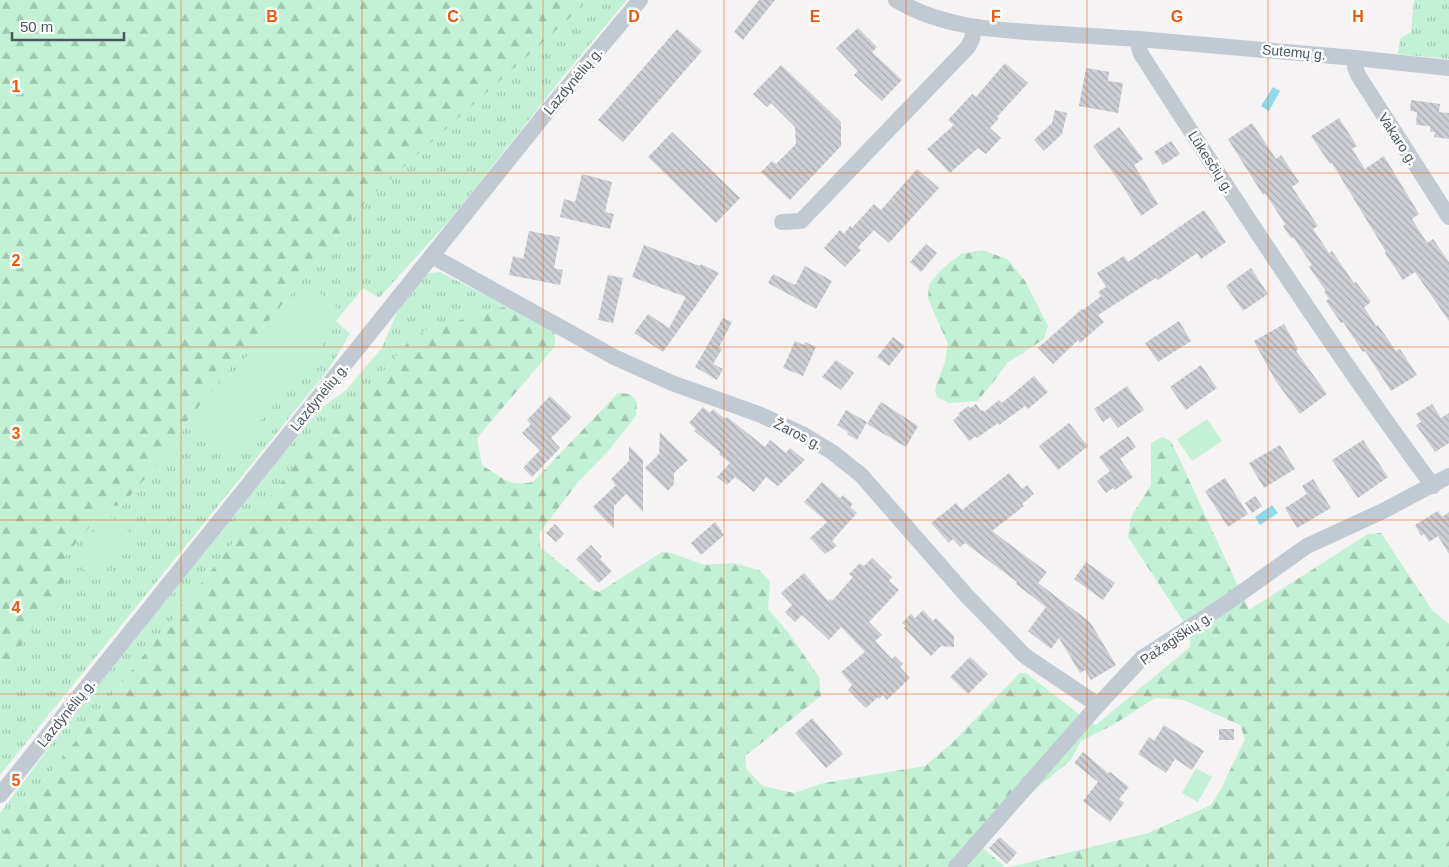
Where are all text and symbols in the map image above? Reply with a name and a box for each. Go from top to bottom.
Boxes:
text: B [266,8,278,25]
text: C [447,8,459,25]
text: D [628,8,640,25]
text: E [810,8,821,25]
text: F [991,8,1001,25]
text: G [1171,8,1183,25]
text: H [1352,8,1364,25]
scale bar [12,10,125,42]
text: 50 m [20,18,53,35]
street label: Sutemų g. [1262,41,1326,63]
street label: Lazdynėlių g. [540,44,606,118]
text: 1 [12,78,21,95]
street label: Vakaro g. [1375,110,1421,168]
street label: Lūkesčių g. [1185,128,1237,196]
text: 2 [12,252,21,269]
street label: Lazdynėlių g. [287,360,351,434]
street label: Žaros g. [771,415,825,453]
text: 3 [12,425,21,442]
text: 4 [12,599,21,616]
street label: Pažagiškių g. [1137,608,1215,668]
street label: Lazdynėlių g. [34,676,98,750]
text: 5 [12,772,21,789]

